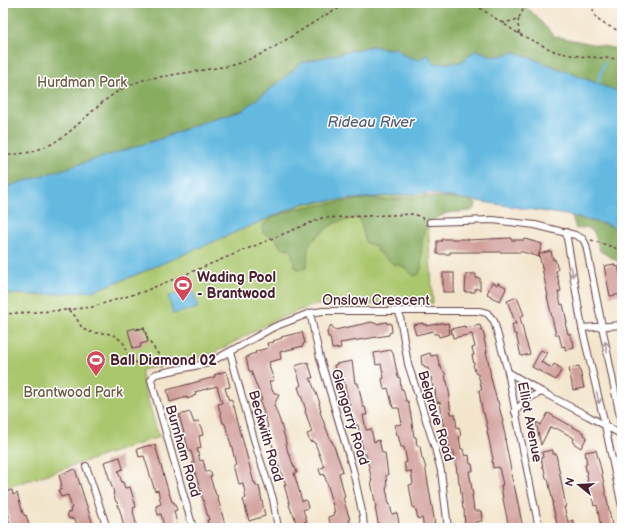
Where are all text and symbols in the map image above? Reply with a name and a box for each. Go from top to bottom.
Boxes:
park label: Hurdman Park [37,74,127,91]
water label: Rideau River [328,113,416,132]
one-way arrow [568,264,576,277]
place label: Wading Pool - Brantwood [197,269,276,302]
sports icon: Wading Pool - Brantwood [172,274,194,302]
street label: Onslow Crescent [322,292,430,309]
one-way arrow [602,341,610,354]
sports icon: Ball Diamond 02 [85,349,107,377]
place label: Ball Diamond 02 [110,352,217,369]
street label: Glengarry Road [327,367,373,467]
street label: Belgrave Road [414,368,458,464]
street label: Elliot Avenue [514,380,546,464]
park label: Brantwood Park [23,384,123,401]
street label: Beckwith Road [245,388,287,484]
one-way arrow [595,391,603,404]
street label: Burnham Road [162,403,204,499]
north arrow [559,465,599,505]
text: N [563,476,577,488]

